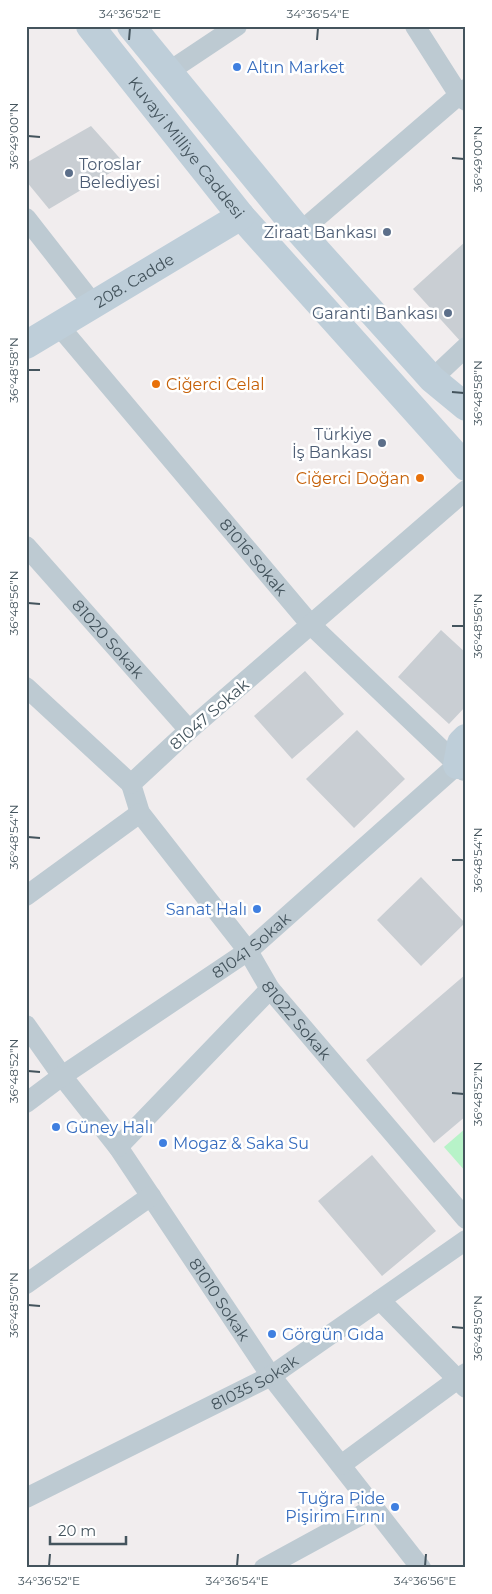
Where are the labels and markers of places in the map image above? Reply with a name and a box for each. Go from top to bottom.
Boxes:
place label: Altın Market [247,58,345,77]
marker: Altın Market [231,61,243,73]
place label: Toroslar Belediyesi [79,155,160,192]
marker: Toroslar Belediyesi [63,167,75,179]
place label: Ziraat Bankası [264,223,377,242]
marker: Ziraat Bankası [381,226,393,238]
place label: Garanti Bankası [312,304,438,323]
marker: Garanti Bankası [442,307,454,319]
place label: Ciğerci Celal [166,375,265,394]
marker: Ciğerci Celal [150,378,162,390]
place label: Türkiye İş Bankası [292,425,372,462]
marker: Türkiye İş Bankası [376,437,388,449]
place label: Ciğerci Doğan [296,469,410,488]
marker: Ciğerci Doğan [414,472,426,484]
place label: Sanat Halı [166,900,247,919]
marker: Sanat Halı [251,903,263,915]
place label: Güney Halı [66,1118,153,1137]
marker: Güney Halı [50,1121,62,1133]
place label: Mogaz & Saka Su [173,1134,309,1153]
marker: Mogaz & Saka Su [157,1137,169,1149]
place label: Görgün Gıda [282,1325,384,1344]
marker: Görgün Gıda [266,1328,278,1340]
place label: Tuğra Pide Pişirim Fırını [285,1489,385,1526]
marker: Tuğra Pide Pişirim Fırını [389,1501,401,1513]

